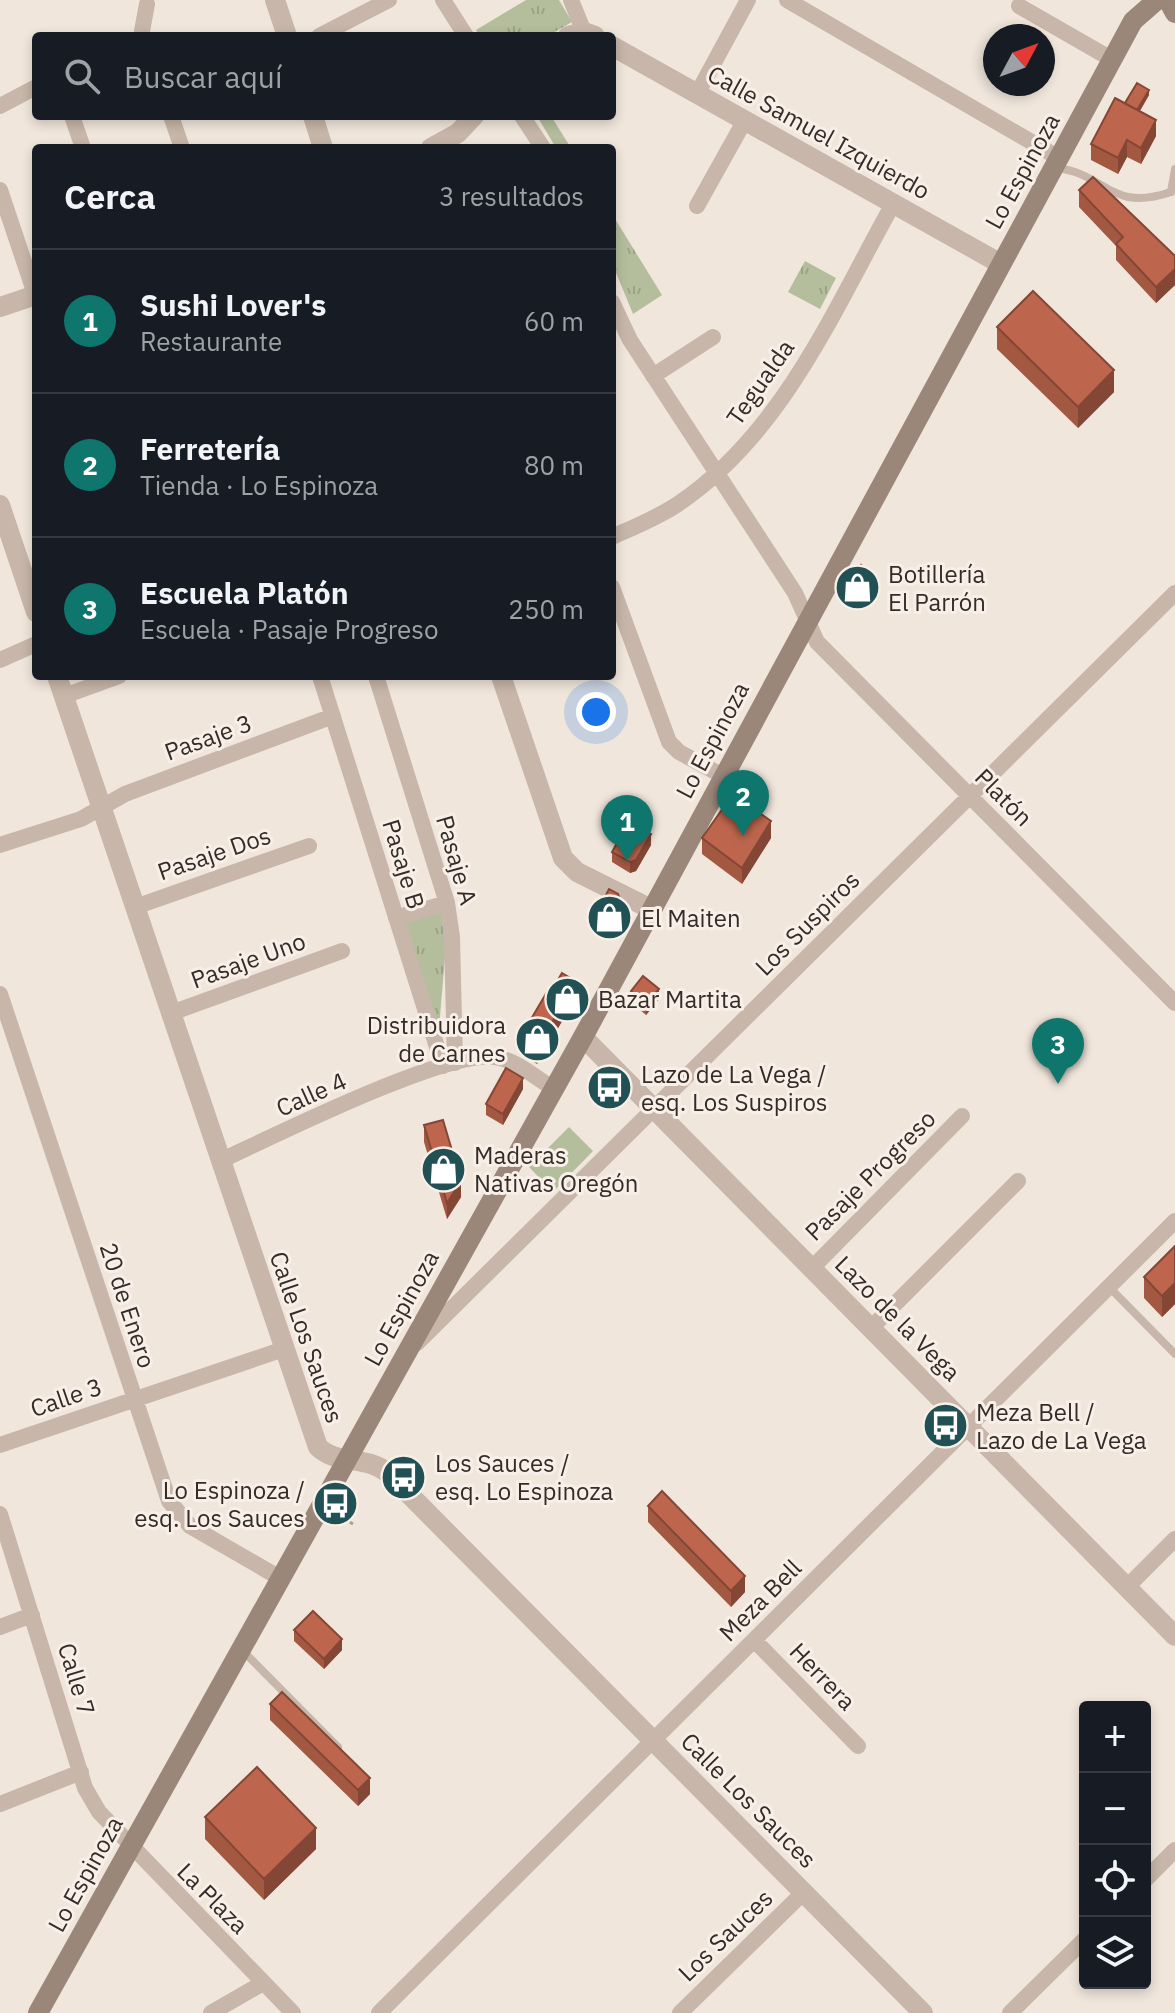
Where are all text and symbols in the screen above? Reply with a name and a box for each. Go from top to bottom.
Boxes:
north arrow [983,24,1055,96]
search box [32,32,616,120]
icon: search [60,54,104,98]
text: Buscar aquí [124,57,282,96]
street label: Calle Samuel Izquierdo [702,58,936,206]
street label: Lo Espinoza [977,107,1067,234]
text: Cerca [64,174,156,218]
text: 3 resultados [439,179,584,213]
text: Sushi Lover's [140,285,326,324]
text: 1 [82,304,98,338]
text: 60 m [524,304,584,338]
text: Restaurante [140,324,282,358]
street label: Tegualda [719,333,801,431]
text: Ferretería [140,429,280,468]
text: 2 [82,448,98,482]
text: 80 m [524,448,584,482]
text: Tienda · Lo Espinoza [140,468,378,502]
place label: Botillería El Parrón [888,558,986,618]
shop icon: Botillería El Parrón [833,564,881,612]
text: Escuela Platón [140,573,349,612]
text: 3 [82,592,98,626]
text: 250 m [508,592,584,626]
text: Escuela · Pasaje Progreso [140,612,439,646]
street label: Lo Espinoza [668,676,756,804]
your location [576,692,616,732]
street label: Pasaje 3 [160,706,256,768]
street label: Platón [968,761,1040,833]
pin: 2 [717,770,769,836]
pin: 1 [601,795,653,861]
street label: Pasaje A [429,811,485,909]
street label: Pasaje B [375,815,433,913]
street label: Pasaje Dos [153,819,275,887]
street label: Los Suspiros [748,864,866,982]
shop icon: El Maiten [586,894,634,942]
place label: El Maiten [641,902,741,934]
street label: Pasaje Uno [186,924,310,996]
shop icon: Bazar Martita [543,975,591,1023]
place label: Bazar Martita [598,983,742,1015]
place label: Distribuidora de Carnes [367,1009,506,1069]
shop icon: Distribuidora de Carnes [513,1015,561,1063]
pin: 3 [1032,1018,1084,1084]
place label: Lazo de La Vega / esq. Los Suspiros [641,1058,828,1118]
street label: Calle 4 [271,1064,351,1124]
bus stop icon: Lazo de La Vega / esq. Los Suspiros [586,1064,634,1112]
street label: Pasaje Progreso [798,1103,942,1247]
place label: Maderas Nativas Oregón [474,1139,638,1199]
shop icon: Maderas Nativas Oregón [419,1145,467,1193]
street label: 20 de Enero [93,1238,163,1372]
street label: Lo Espinoza [356,1244,446,1371]
street label: Calle Los Sauces [263,1247,351,1427]
street label: Lazo de la Vega [828,1248,968,1388]
street label: Calle 3 [26,1370,106,1424]
place label: Meza Bell / Lazo de La Vega [976,1396,1147,1456]
bus stop icon: Meza Bell / Lazo de La Vega [921,1402,969,1450]
place label: Los Sauces / esq. Lo Espinoza [435,1447,614,1507]
bus stop icon: Los Sauces / esq. Lo Espinoza [380,1453,428,1501]
place label: Lo Espinoza / esq. Los Sauces [134,1474,305,1534]
bus stop icon: Lo Espinoza / esq. Los Sauces [312,1480,360,1528]
street label: Meza Bell [712,1552,808,1648]
street label: Herrera [783,1635,863,1717]
street label: Calle 7 [51,1639,103,1719]
map controls [1079,1701,1151,1989]
button: + [1079,1701,1151,1773]
street label: Calle Los Sauces [674,1725,824,1875]
button: − [1079,1773,1151,1845]
street label: Lo Espinoza [40,1810,130,1937]
button: locate [1079,1845,1151,1917]
street label: La Plaza [170,1855,256,1941]
street label: Los Sauces [671,1882,779,1988]
button: layers [1079,1917,1151,1989]

